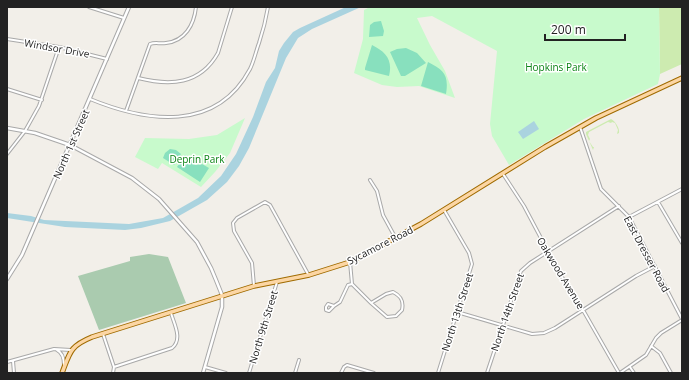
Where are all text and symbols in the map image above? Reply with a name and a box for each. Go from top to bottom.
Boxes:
scale bar [545,16,625,42]
text: 200 m [551,21,586,38]
street label: Windsor Drive [23,35,91,61]
park label: Hopkins Park [525,60,588,74]
street label: North 1st Street [49,107,93,181]
park label: Deprin Park [169,152,225,166]
street label: East Dresser Road [621,213,673,295]
street label: Sycamore Road [345,222,415,268]
street label: Oakwood Avenue [534,234,588,312]
street label: North 13th Street [438,271,476,353]
street label: North 14th Street [487,271,527,353]
street label: North 9th Street [245,288,281,365]

